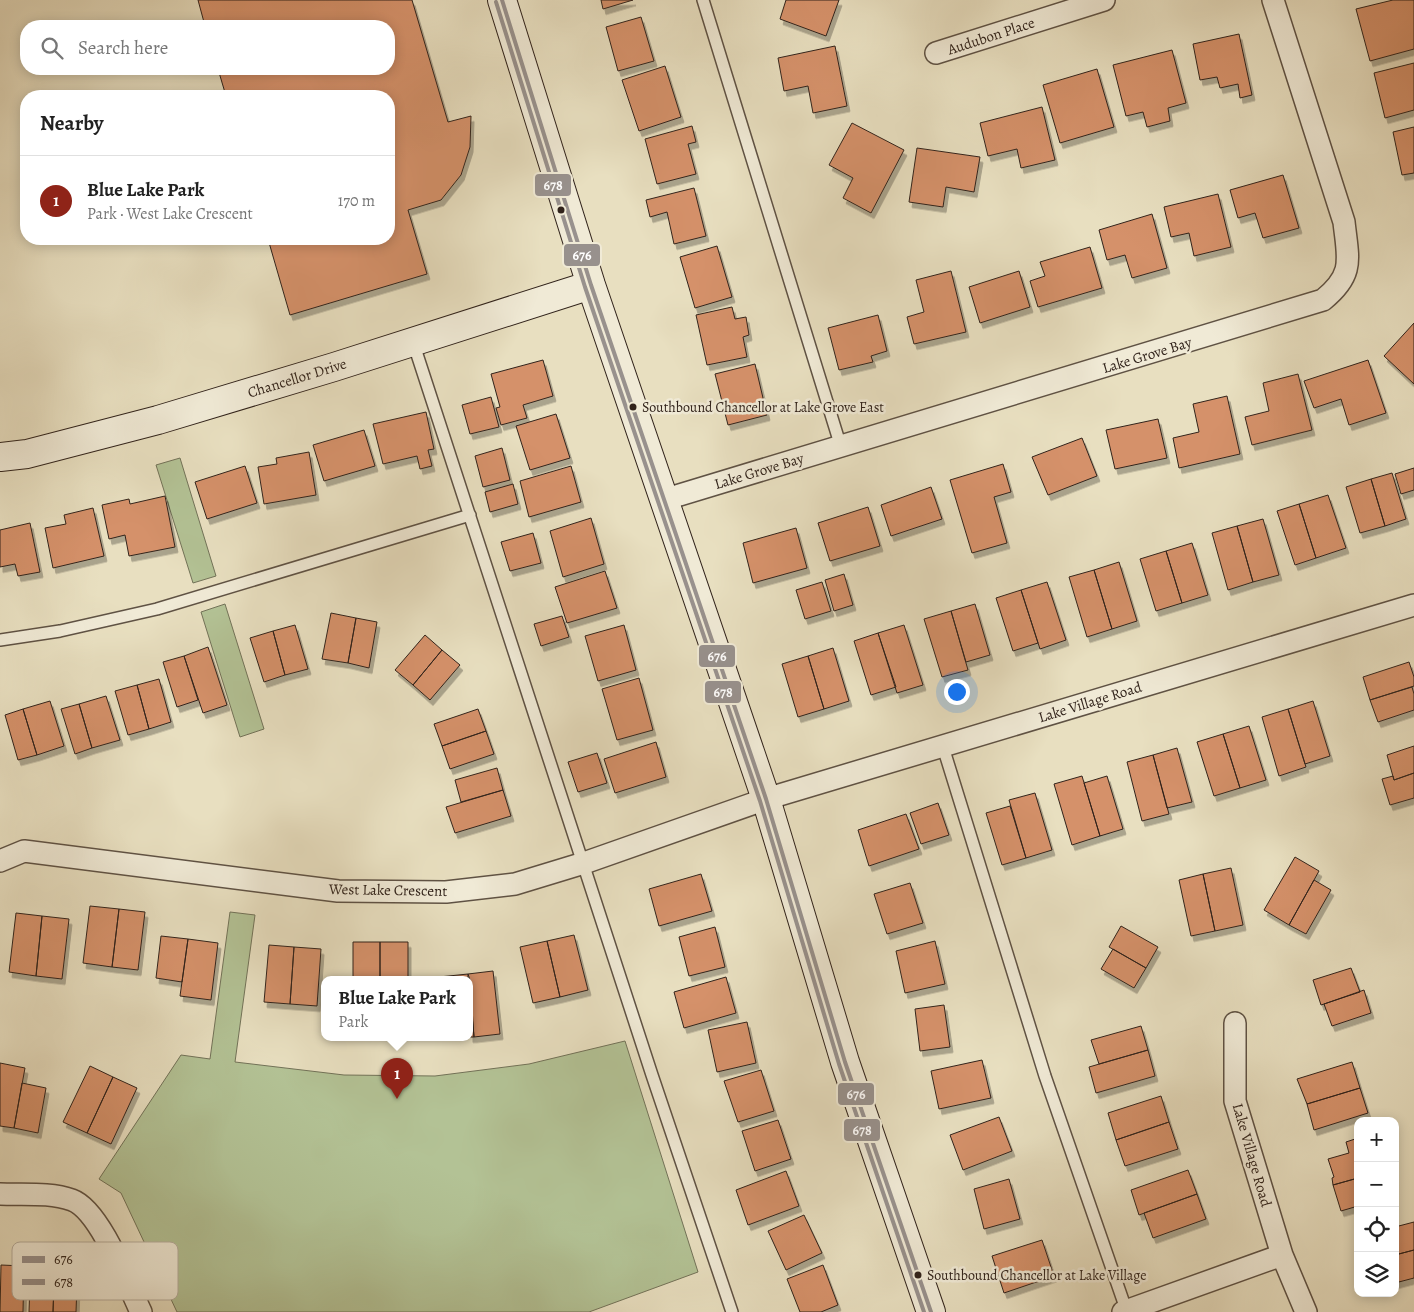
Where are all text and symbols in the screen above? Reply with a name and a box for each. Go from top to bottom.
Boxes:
street label: Audubon Place [944,12,1038,60]
search box [20,20,395,75]
icon: search [38,34,66,62]
text: Search here [78,35,168,61]
text: Nearby [40,109,103,137]
line badge: 678 [534,173,572,197]
text: 678 [543,176,563,195]
text: Blue Lake Park [87,177,204,203]
text: 1 [53,190,59,212]
text: 170 m [338,190,375,212]
text: Park · West Lake Crescent [87,203,253,225]
unlabelled marker [556,205,566,215]
line badge: 676 [563,243,601,267]
text: 676 [572,246,592,265]
street label: Lake Grove Bay [1100,332,1194,378]
street label: Chancellor Drive [245,353,349,403]
place label: Southbound Chancellor at Lake Grove East [642,398,884,417]
marker: Southbound Chancellor at Lake Grove East [628,402,638,412]
street label: Lake Grove Bay [712,448,806,494]
line badge: 676 [698,644,736,668]
text: 676 [707,647,727,666]
street label: Lake Village Road [1036,677,1145,727]
your location [944,679,970,705]
line badge: 678 [704,680,742,704]
text: 678 [713,683,733,702]
street label: West Lake Crescent [328,879,447,901]
popup [321,976,473,1041]
text: Blue Lake Park [338,985,456,1011]
text: Park [338,1011,368,1033]
pin: 1 [381,1058,413,1099]
line badge: 676 [837,1082,875,1106]
text: 676 [846,1085,866,1104]
street label: Lake Village Road [1228,1101,1277,1210]
map controls [1354,1117,1399,1297]
button: + [1354,1117,1399,1162]
line badge: 678 [843,1118,881,1142]
text: 678 [852,1121,872,1140]
button: − [1354,1162,1399,1207]
button: locate [1354,1207,1399,1252]
legend [12,1242,178,1300]
text: 676 [54,1250,73,1269]
button: layers [1354,1252,1399,1297]
place label: Southbound Chancellor at Lake Village [927,1266,1147,1285]
marker: Southbound Chancellor at Lake Village [913,1270,923,1280]
text: 678 [54,1273,73,1292]

